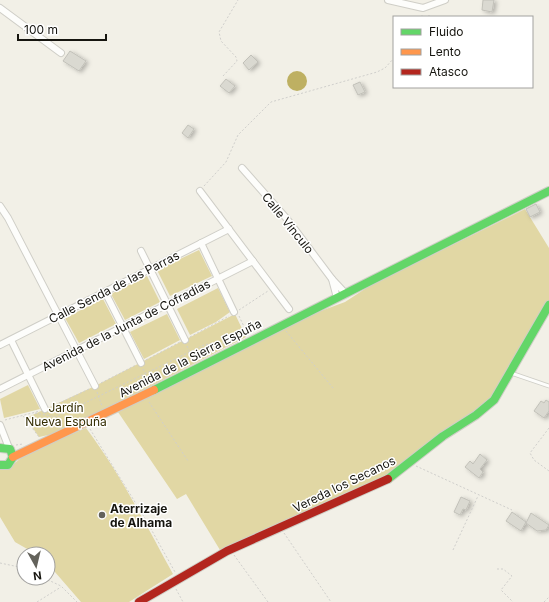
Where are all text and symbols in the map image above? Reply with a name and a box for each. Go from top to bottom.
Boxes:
scale bar [18,16,106,42]
legend [393,16,533,88]
text: 100 m [24,22,58,37]
text: Fluido [429,24,464,39]
text: Lento [429,44,461,59]
text: Atasco [429,64,468,79]
street label: Calle Vínculo [259,190,317,256]
street label: Calle Senda de las Parras [46,247,182,327]
street label: Avenida de la Junta de Cofradías [39,276,213,374]
street label: Avenida de la Sierra Espuña [116,315,264,401]
park label: Jardín Nueva Espuña [25,400,107,429]
street label: Vereda los Secanos [290,453,398,515]
place label: Aterrizaje de Alhama [110,501,172,530]
marker: Aterrizaje de Alhama [97,510,107,520]
north arrow [16,546,56,586]
text: N [32,568,43,583]

